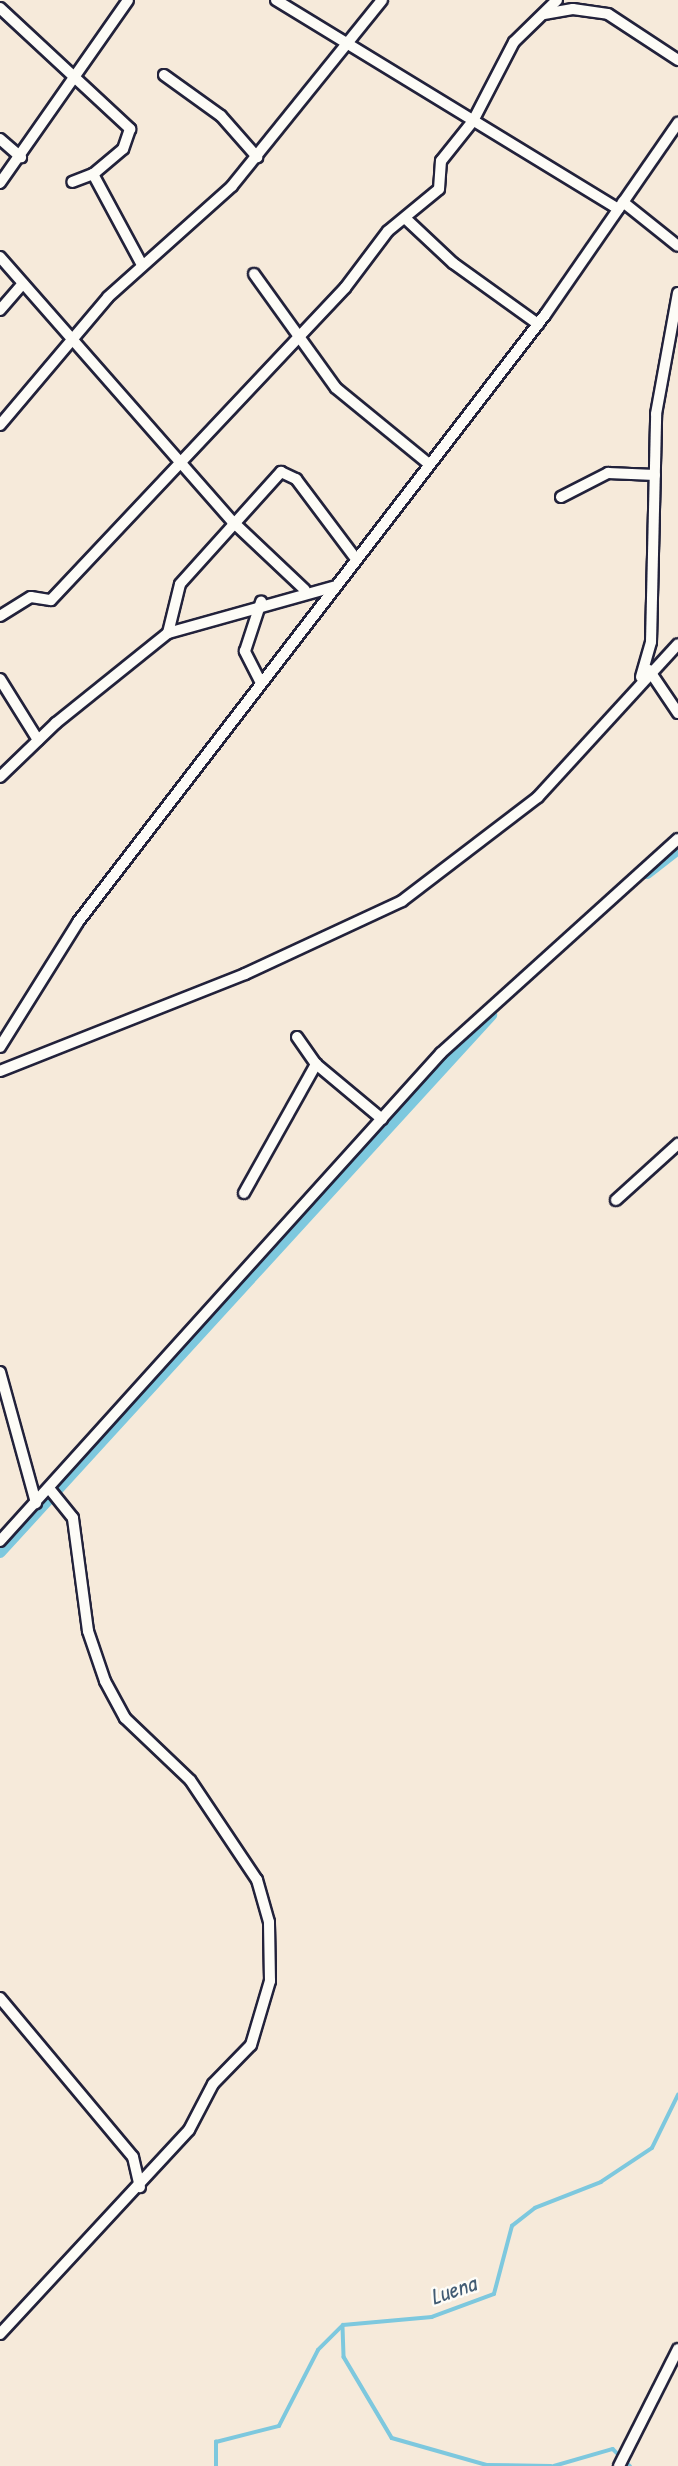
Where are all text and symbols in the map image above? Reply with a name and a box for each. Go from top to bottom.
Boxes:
water label: Luena [427,2269,479,2311]

